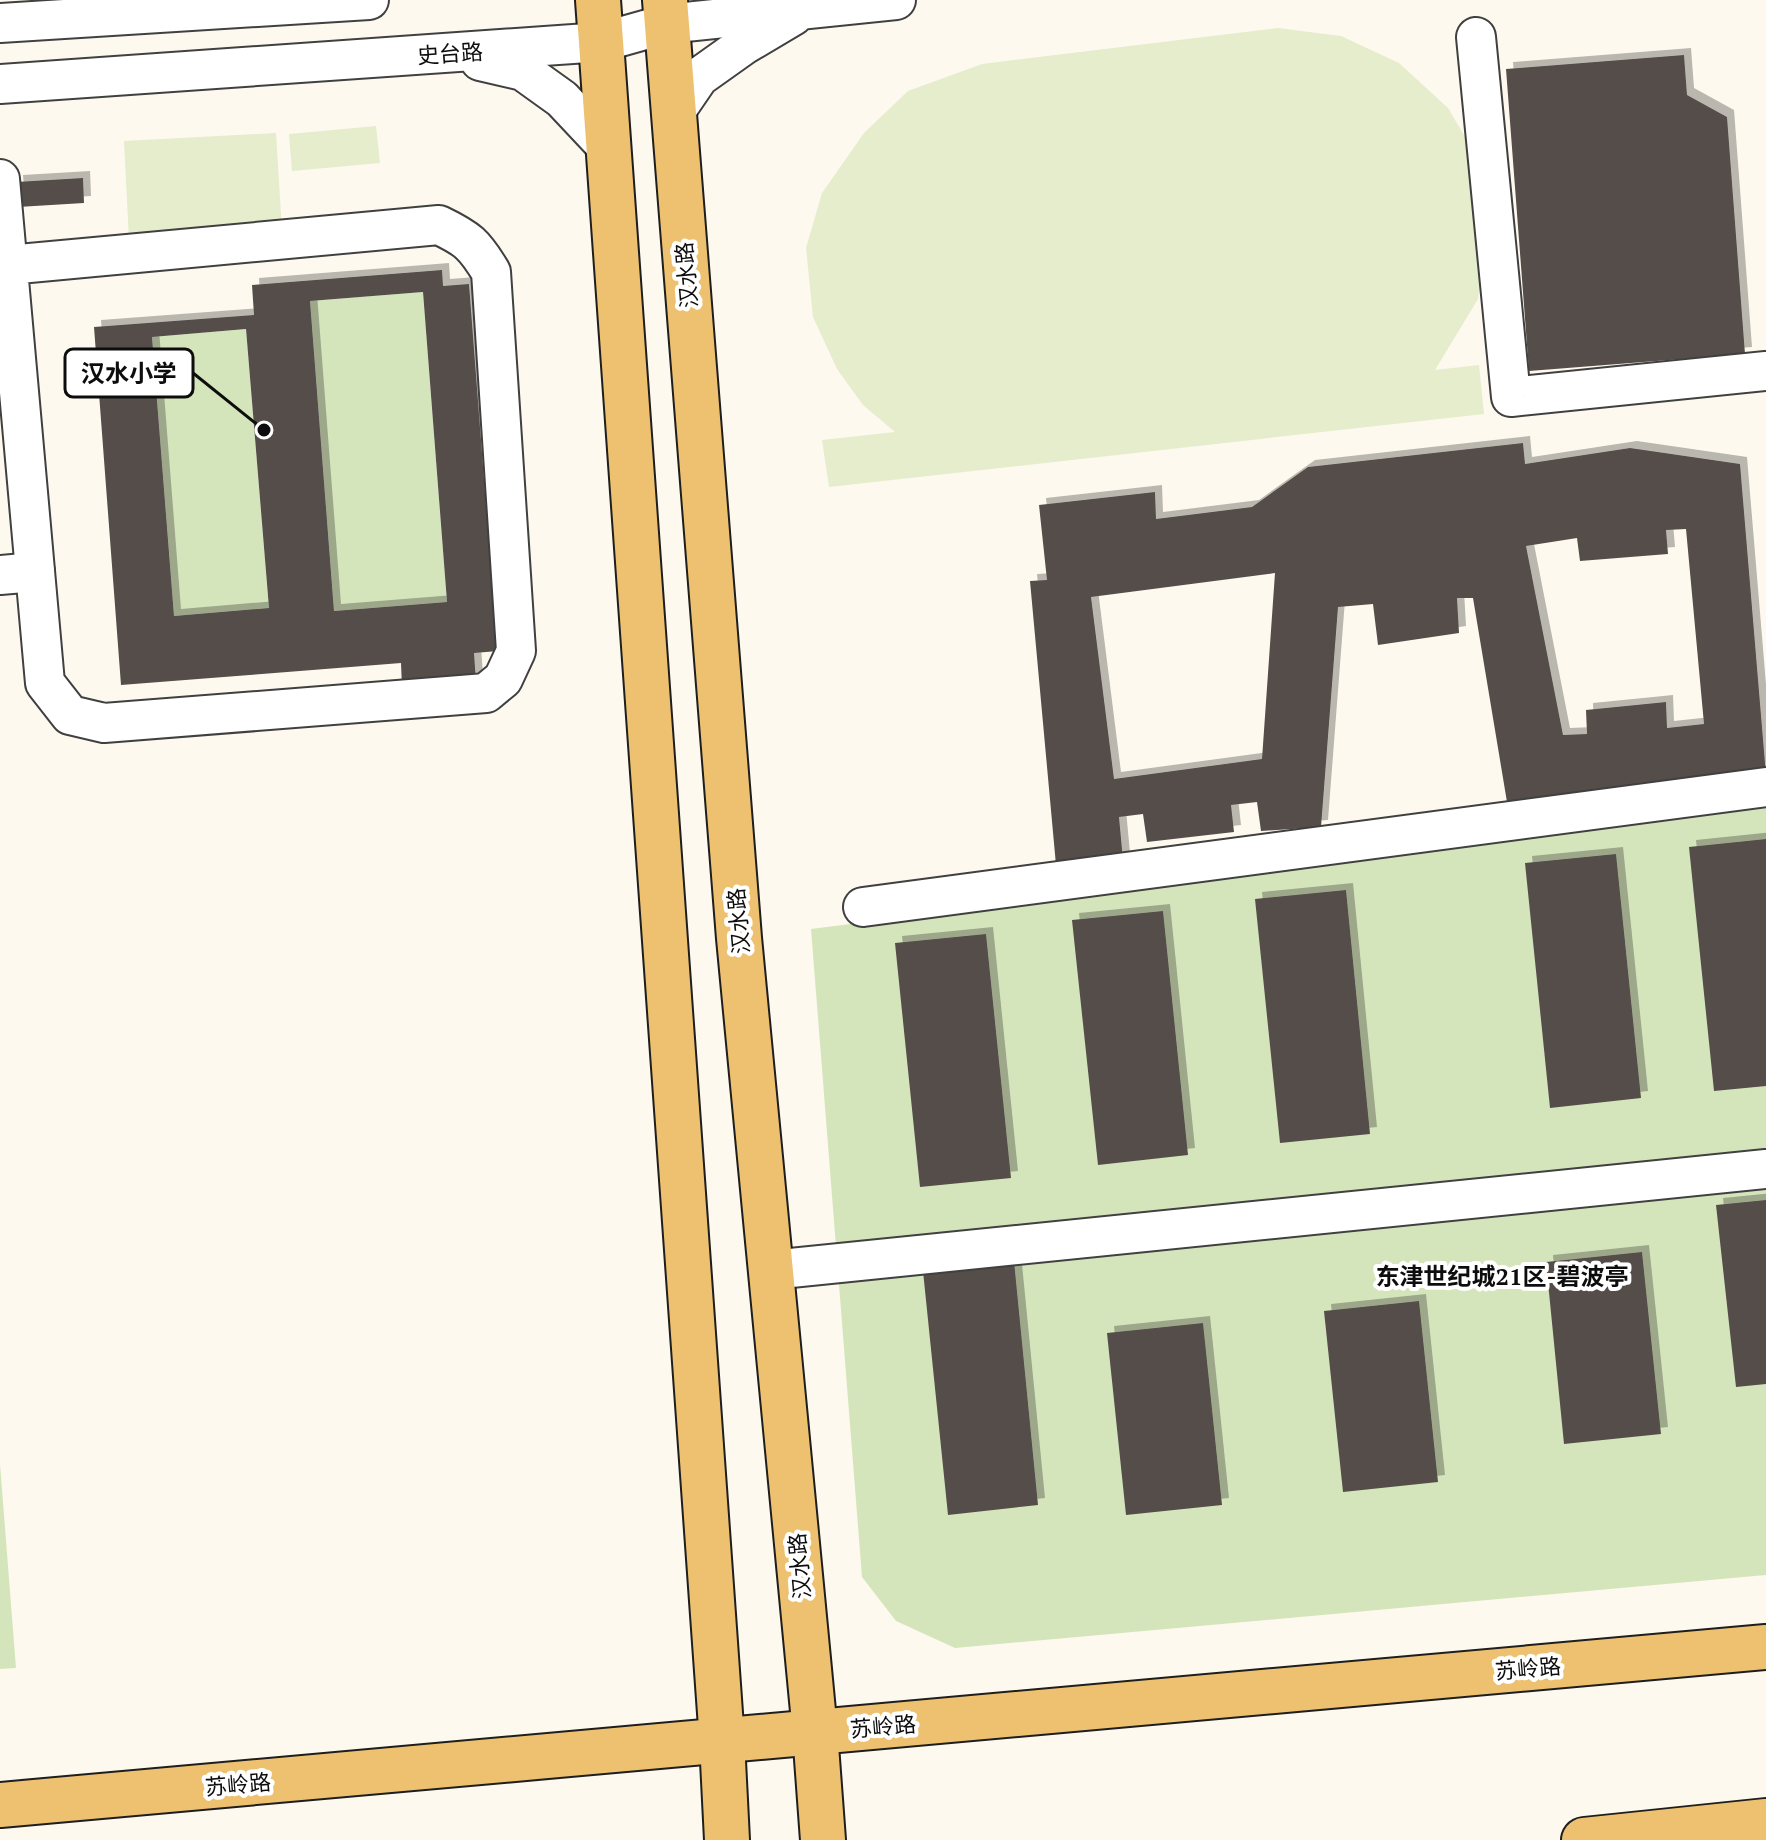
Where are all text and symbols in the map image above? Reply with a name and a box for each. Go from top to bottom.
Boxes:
street label: 史台路 [416,36,484,70]
street label: 汉水路 [669,241,703,309]
callout: 汉水小学 [65,349,193,397]
text: 汉水小学 [81,357,177,389]
street label: 汉水路 [721,887,755,955]
district label: 东津世纪城21区-碧波亭 [1375,1260,1629,1292]
street label: 汉水路 [782,1532,816,1600]
street label: 苏岭路 [1494,1651,1562,1685]
street label: 苏岭路 [849,1709,917,1743]
street label: 苏岭路 [204,1767,272,1801]

